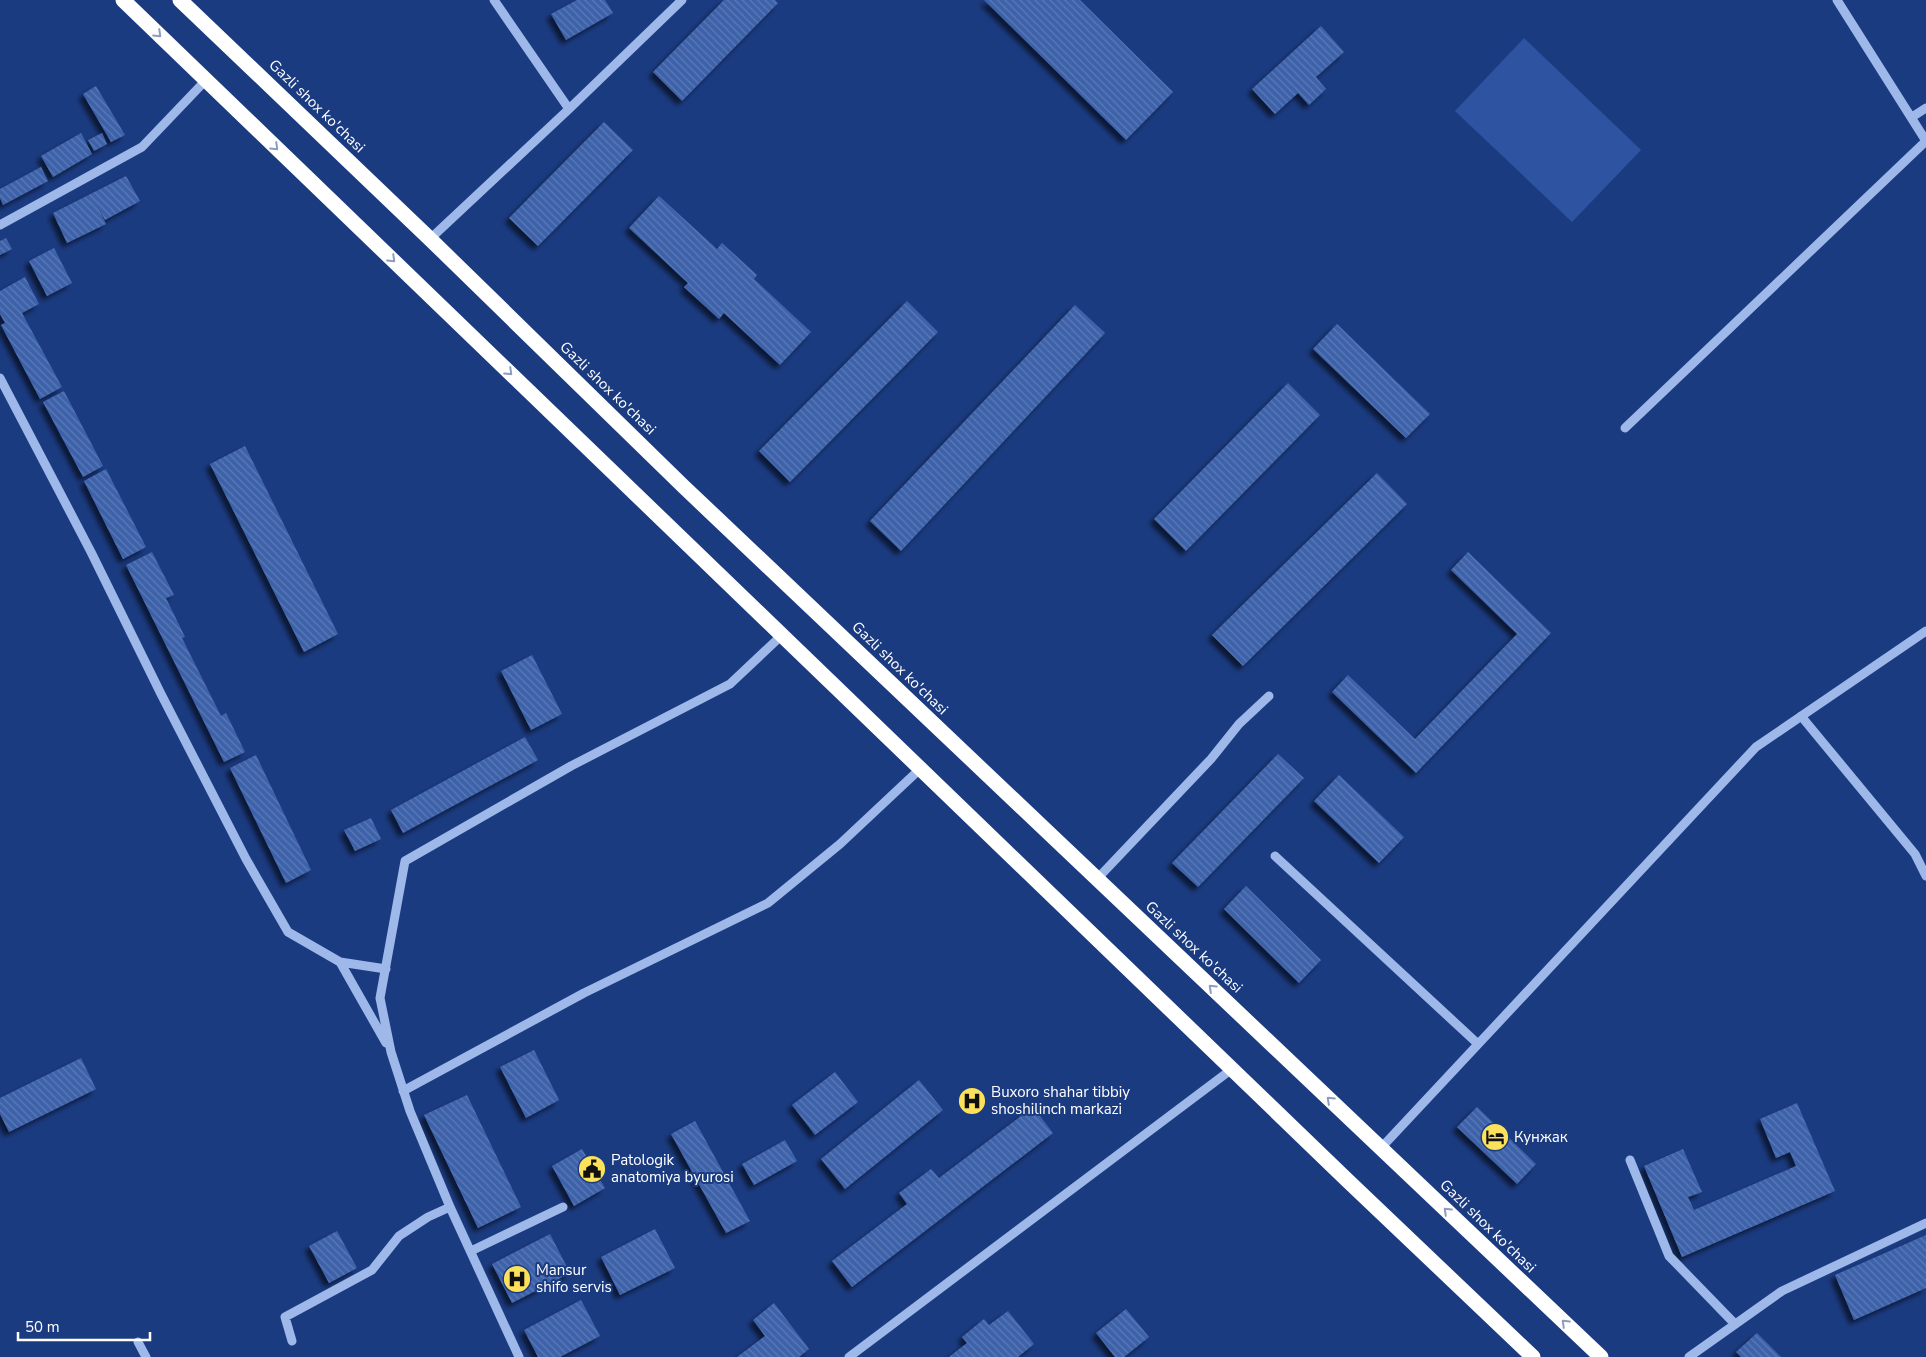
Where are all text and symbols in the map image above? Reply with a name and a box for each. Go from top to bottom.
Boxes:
one-way arrow [152,28,161,37]
street label: Gazli shox ko'chasi [265,55,369,157]
one-way arrow [269,141,278,150]
one-way arrow [386,253,395,262]
street label: Gazli shox ko'chasi [556,337,660,439]
one-way arrow [503,366,512,375]
street label: Gazli shox ko'chasi [848,617,952,719]
street label: Gazli shox ko'chasi [1141,897,1247,997]
one-way arrow [1208,985,1217,994]
place label: Buxoro shahar tibbiy shoshilinch markazi [991,1082,1130,1119]
hospital icon: Buxoro shahar tibbiy shoshilinch markazi [957,1086,987,1116]
one-way arrow [1326,1097,1335,1106]
hotel icon: Кунжак [1480,1122,1510,1152]
place label: Кунжак [1514,1127,1568,1147]
place label: Patologik anatomiya byurosi [611,1150,734,1187]
public building icon: Patologik anatomiya byurosi [577,1154,607,1184]
street label: Gazli shox ko'chasi [1436,1175,1540,1277]
one-way arrow [1444,1208,1453,1217]
place label: Mansur shifo servis [536,1260,612,1297]
hospital icon: Mansur shifo servis [502,1264,532,1294]
scale bar [18,1310,150,1342]
text: 50 m [25,1317,60,1337]
one-way arrow [1562,1320,1571,1329]

